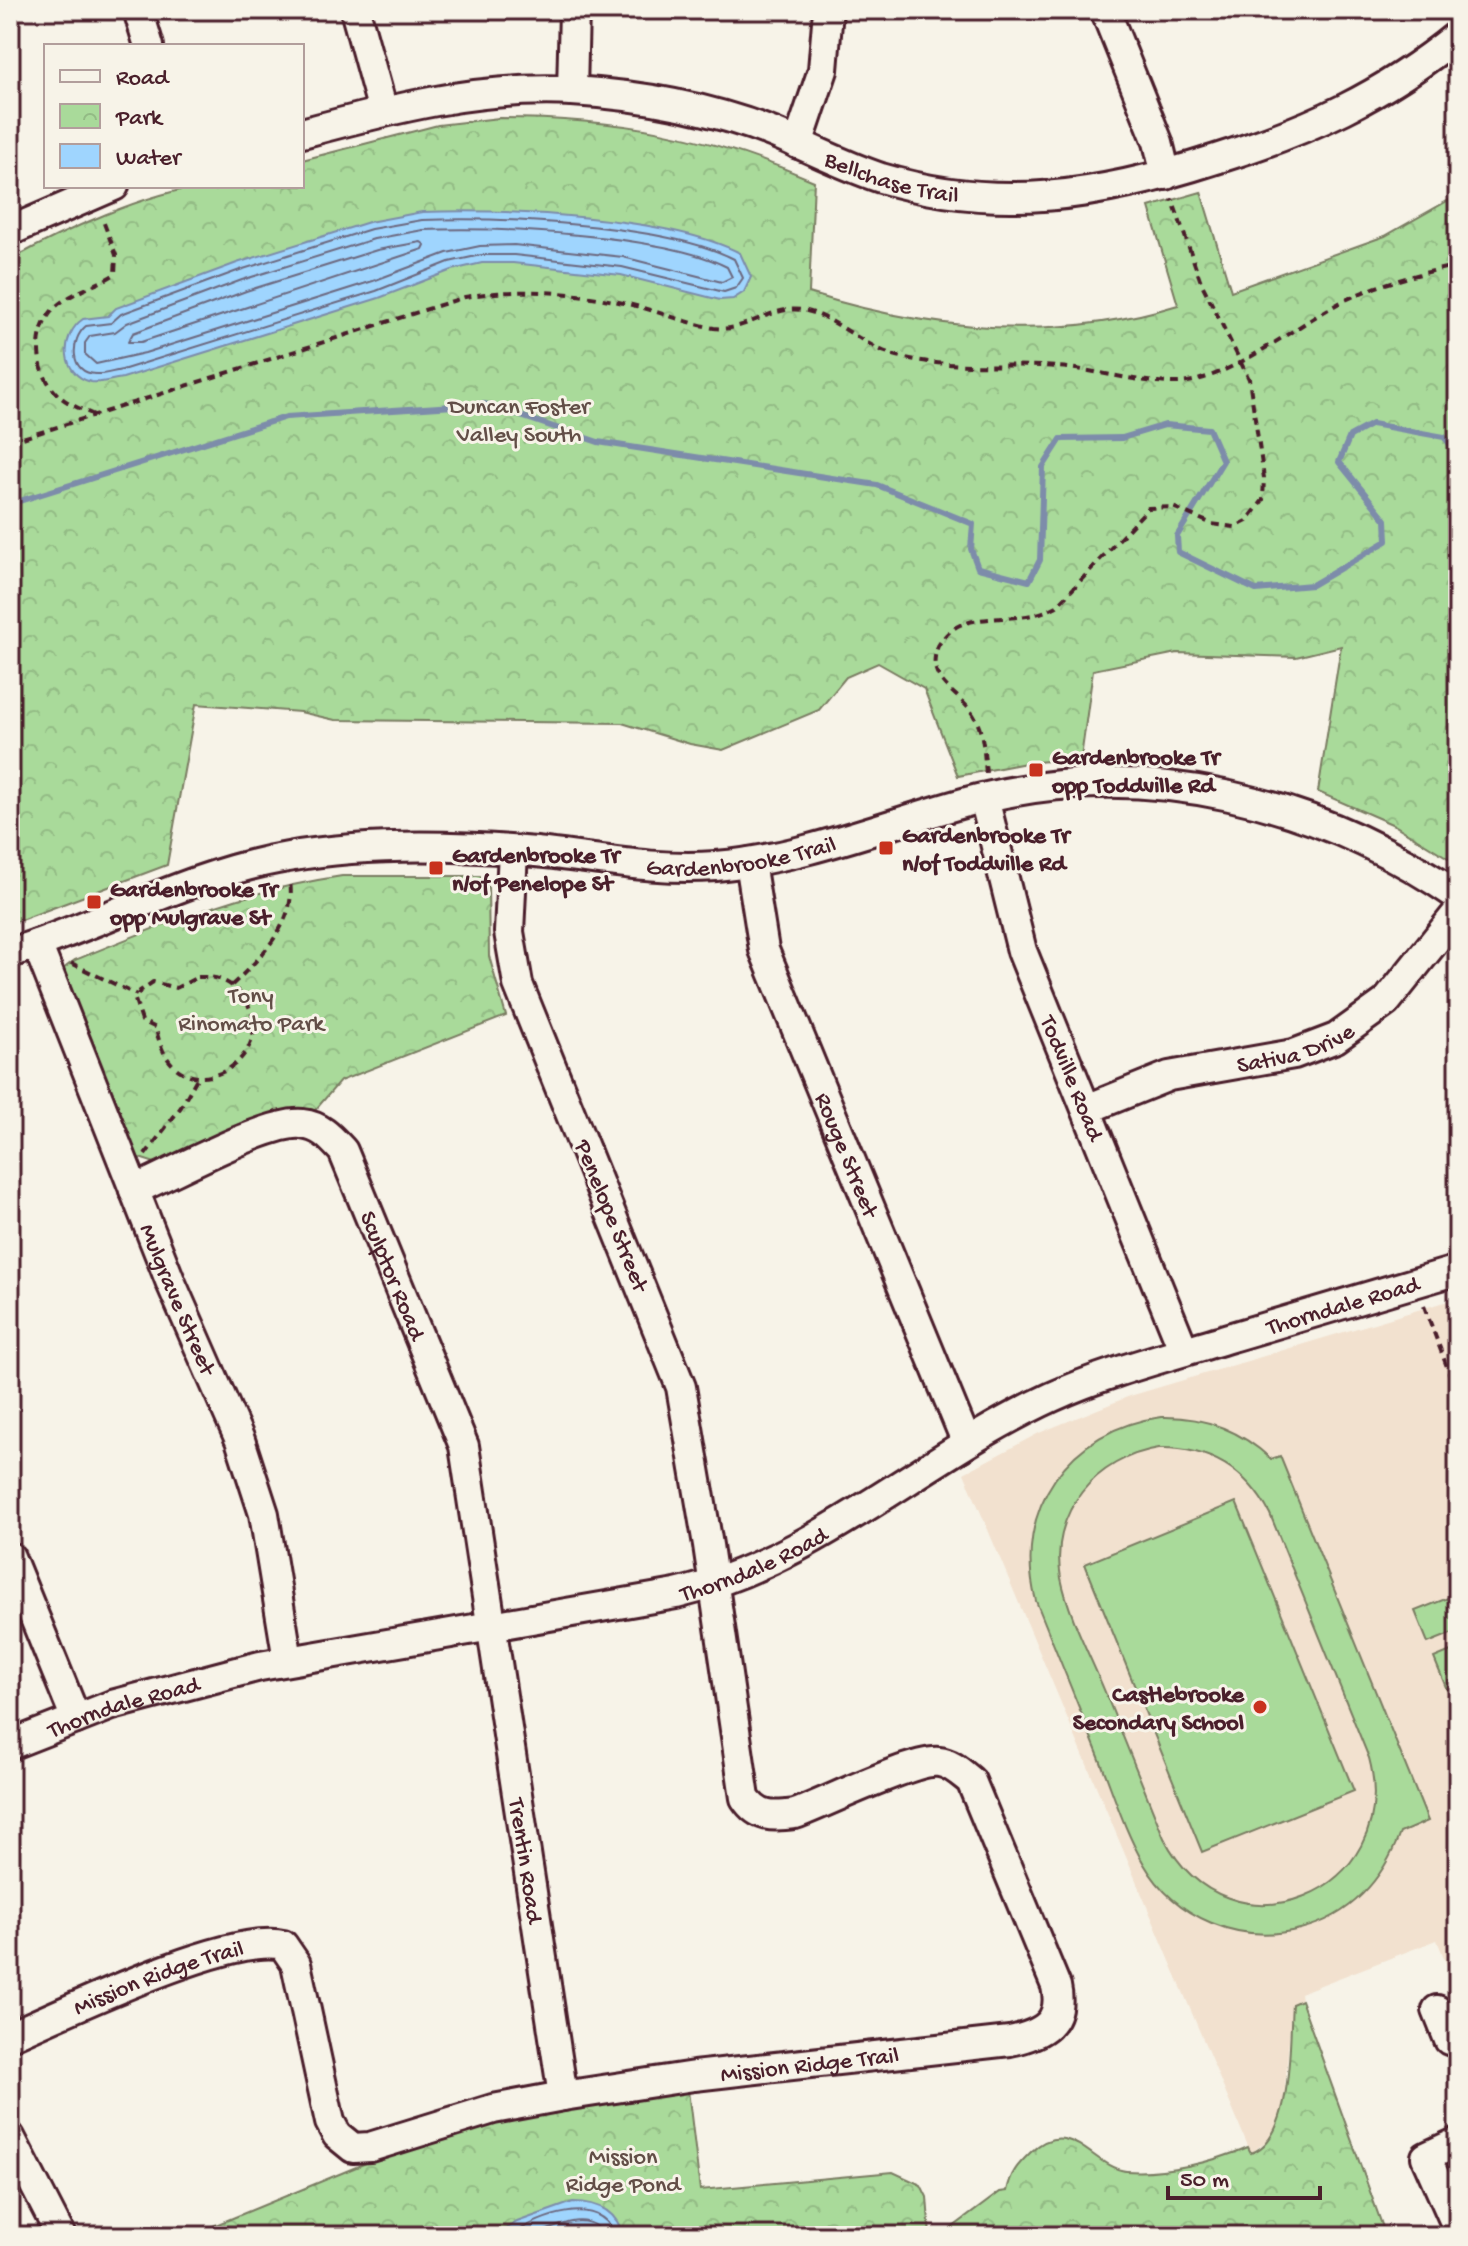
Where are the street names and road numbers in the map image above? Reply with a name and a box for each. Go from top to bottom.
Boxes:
street label: Bellchase Trail [818,146,960,212]
street label: Gardenbrooke Trail [645,831,840,885]
street label: Todville Road [1031,1010,1109,1147]
street label: Sativa Drive [1235,1018,1362,1082]
street label: Rouge Street [806,1089,884,1224]
street label: Penelope Street [566,1135,654,1298]
street label: Sculptor Road [351,1208,431,1347]
street label: Mulgrave Street [131,1220,221,1382]
street label: Thorndale Road [1262,1271,1425,1344]
street label: Thorndale Road [676,1521,835,1611]
street label: Thorndale Road [42,1671,205,1747]
street label: Trentin Road [500,1794,548,1927]
street label: Mission Ridge Trail [70,1936,246,2024]
street label: Mission Ridge Trail [719,2042,901,2091]

